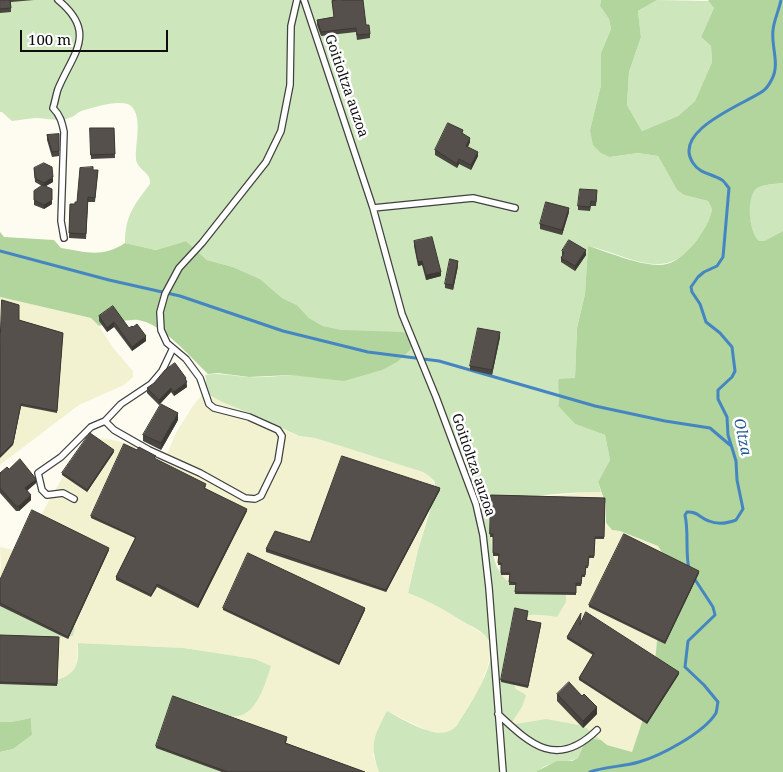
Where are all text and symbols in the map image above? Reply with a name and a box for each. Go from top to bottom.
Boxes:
scale bar [22,20,170,52]
text: 100 m [28,29,71,49]
street label: Goitioltza auzoa [320,32,372,140]
street label: Goitioltza auzoa [447,411,499,519]
water label: Oltza [729,417,755,457]

